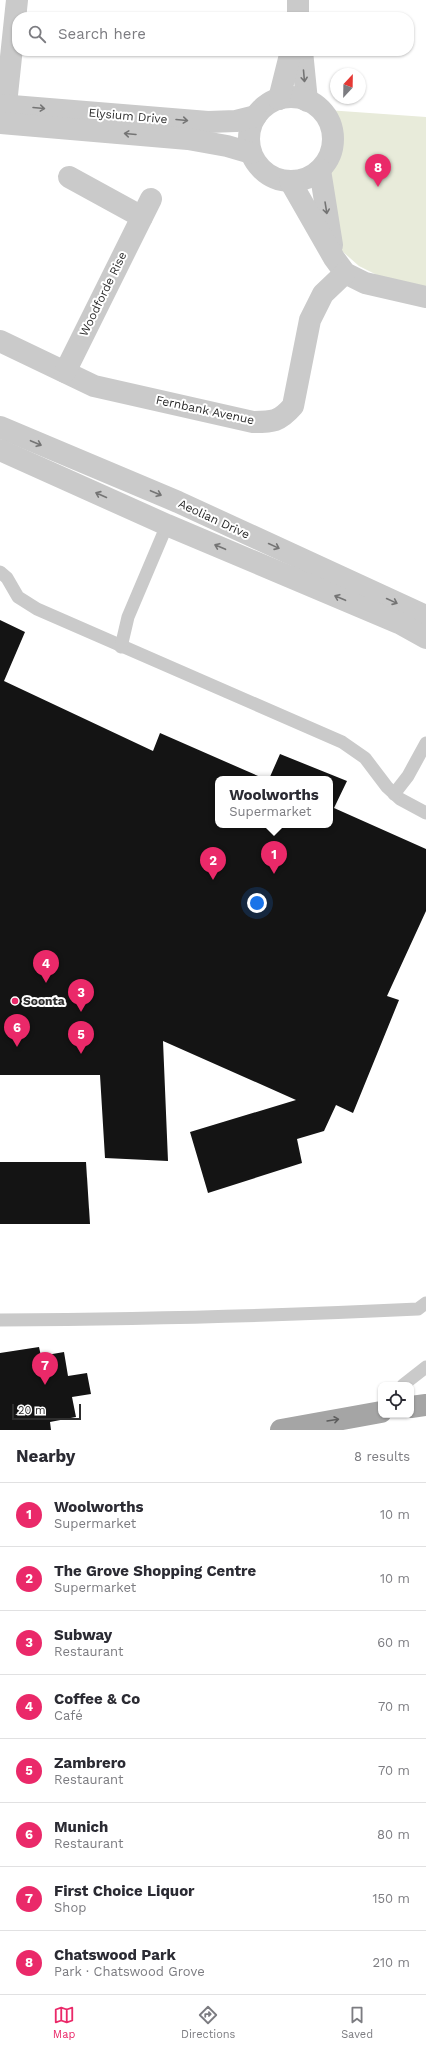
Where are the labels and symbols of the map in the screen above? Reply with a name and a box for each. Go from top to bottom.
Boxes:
north arrow [330,68,366,104]
one-way arrow [301,69,308,82]
one-way arrow [32,104,45,112]
street label: Elysium Drive [88,106,168,126]
one-way arrow [175,117,188,124]
one-way arrow [124,130,137,138]
pin: 8 [365,154,391,187]
one-way arrow [322,201,330,214]
street label: Woodforde Rise [76,249,130,339]
street label: Fernbank Avenue [155,393,256,427]
one-way arrow [30,439,42,447]
one-way arrow [149,490,161,497]
one-way arrow [95,491,107,499]
street label: Aeolian Drive [176,496,252,542]
one-way arrow [215,543,227,551]
one-way arrow [268,543,280,551]
one-way arrow [334,594,346,601]
one-way arrow [386,598,398,605]
pin: 1 [261,841,287,874]
pin: 2 [200,847,226,880]
your location [247,893,267,913]
pin: 4 [33,950,59,983]
pin: 3 [68,979,94,1012]
place label: Soonta [23,994,65,1008]
marker: Soonta [10,996,20,1006]
pin: 6 [4,1014,30,1047]
pin: 5 [68,1021,94,1054]
pin: 7 [32,1352,58,1385]
scale bar [12,1402,81,1421]
one-way arrow [326,1415,339,1423]

